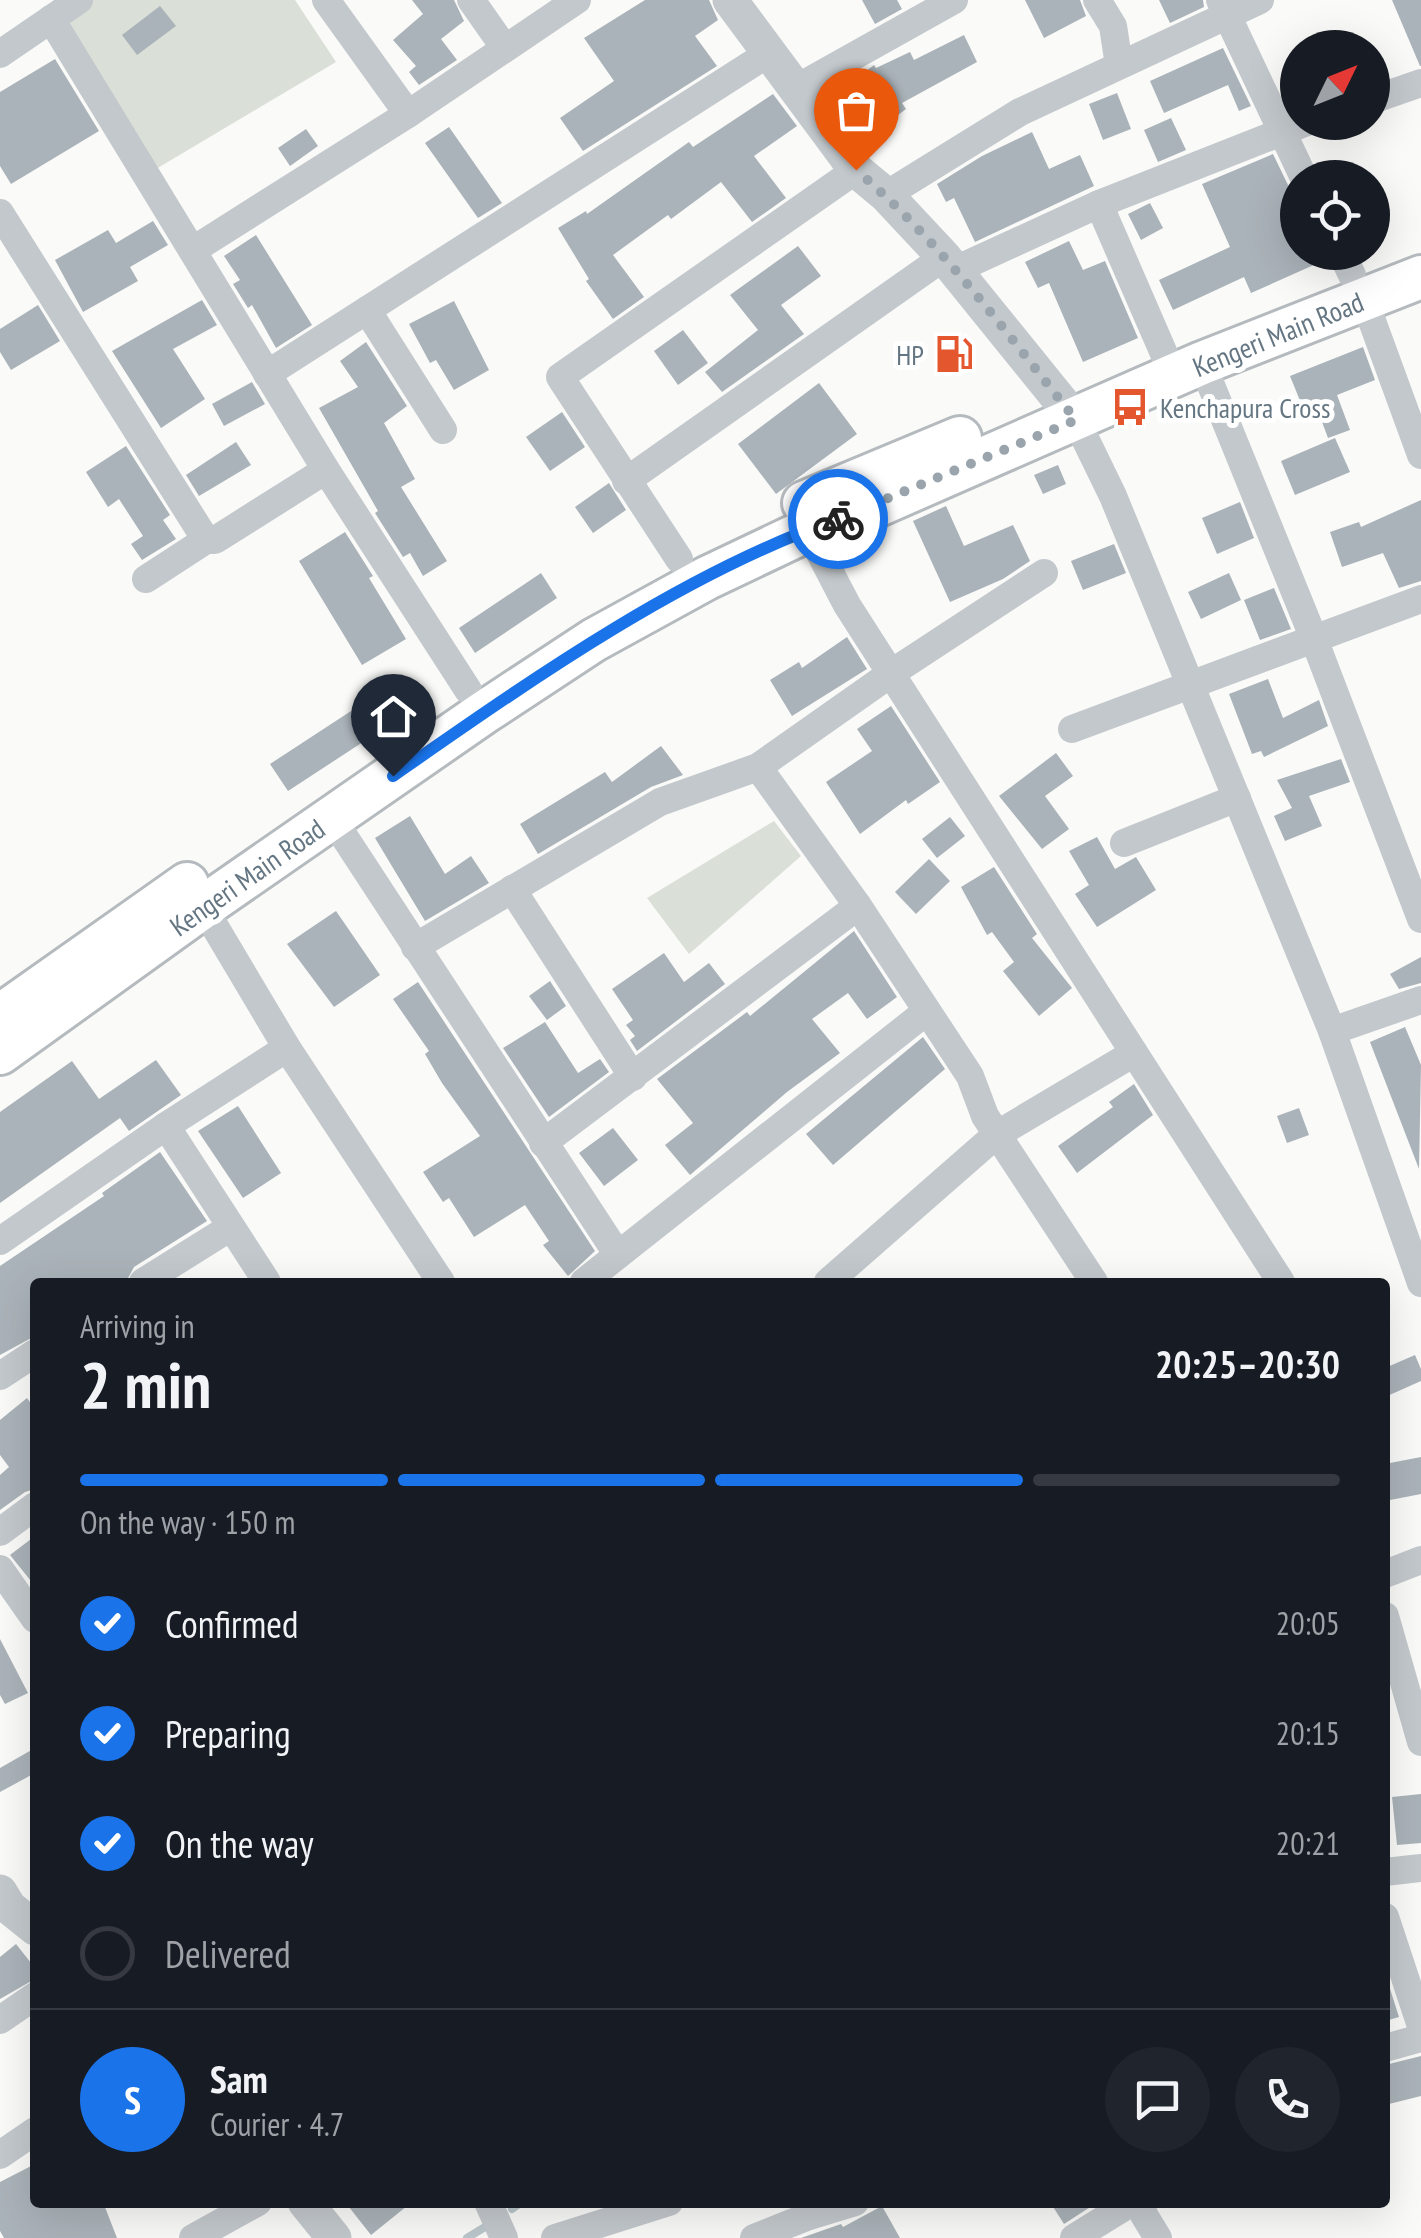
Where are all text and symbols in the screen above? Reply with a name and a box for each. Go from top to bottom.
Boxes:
north arrow [1280,30,1390,140]
map controls [1280,30,1390,270]
pin [814,68,899,171]
icon: bag [829,83,884,138]
button: locate [1280,160,1390,270]
street label: Kengeri Main Road [1187,283,1369,385]
fuel station icon: HP [933,333,975,375]
place label: HP [896,336,924,373]
bus stop icon: Kenchapura Cross [1109,386,1151,428]
place label: Kenchapura Cross [1160,389,1330,426]
courier [788,469,888,569]
icon: bike [811,492,866,547]
pin [351,674,436,777]
icon: home [366,689,421,744]
street label: Kengeri Main Road [162,810,332,944]
text: Arriving in [80,1305,195,1347]
text: 20:25–20:30 [1155,1339,1340,1388]
text: 2 min [80,1342,211,1426]
text: On the way · 150 m [80,1501,295,1543]
icon: check [80,1596,135,1651]
text: Confirmed [165,1599,298,1648]
text: 20:05 [1276,1602,1340,1644]
icon: check [80,1706,135,1761]
text: Preparing [165,1709,291,1758]
text: 20:15 [1276,1712,1340,1754]
icon: check [80,1816,135,1871]
text: On the way [165,1819,313,1868]
text: 20:21 [1276,1822,1340,1864]
text: Delivered [165,1929,291,1978]
button: chat [1105,2047,1210,2152]
button: phone [1235,2047,1340,2152]
text: Sam [210,2054,268,2103]
text: S [124,2075,141,2124]
text: Courier · 4.7 [210,2103,344,2145]

